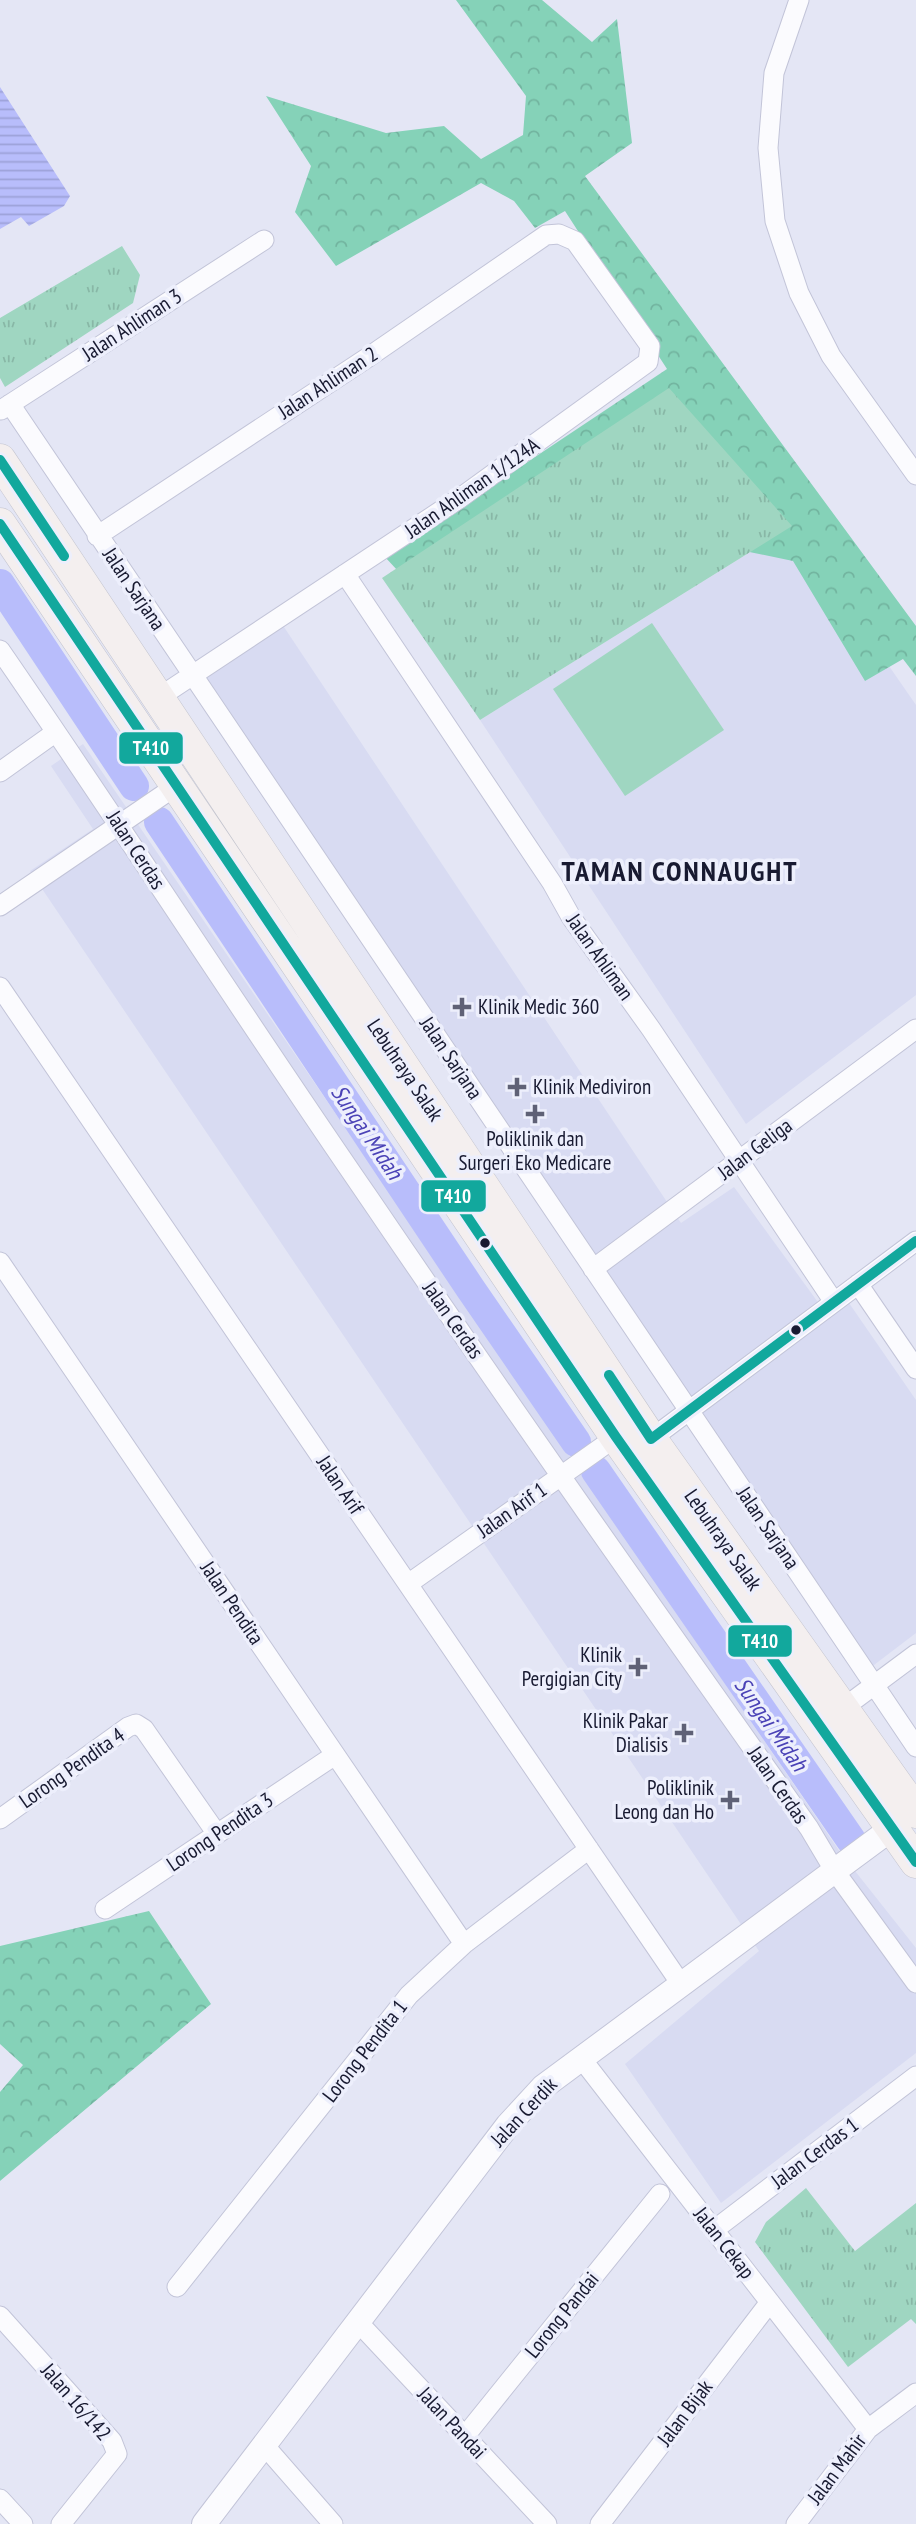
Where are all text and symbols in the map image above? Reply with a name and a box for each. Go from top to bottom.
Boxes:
street label: Jalan Ahliman 3 [76,282,187,367]
street label: Jalan Ahliman 2 [272,340,383,425]
street label: Jalan Ahliman 1/124A [398,431,544,545]
street label: Jalan Sarjana [96,541,172,635]
line badge: T410 [118,731,184,765]
text: T410 [133,736,169,760]
street label: Jalan Cerdas [100,804,172,894]
district label: TAMAN CONNAUGHT [561,852,799,889]
street label: Jalan Ahliman [560,907,640,1005]
place label: Klinik Medic 360 [478,993,599,1020]
marker: Klinik Medic 360 [452,997,472,1017]
street label: Jalan Sarjana [413,1010,489,1104]
street label: Lebuhraya Salak [361,1013,450,1126]
place label: Klinik Mediviron [533,1073,651,1100]
marker: Klinik Mediviron [507,1077,527,1097]
water label: Sungai Midah [325,1079,411,1186]
marker: Poliklinik dan Surgeri Eko Medicare [525,1104,545,1124]
street label: Jalan Geliga [711,1112,797,1186]
place label: Poliklinik dan Surgeri Eko Medicare [459,1125,611,1176]
line badge: T410 [420,1179,487,1213]
text: T410 [435,1184,471,1208]
unlabelled marker [478,1236,492,1250]
street label: Jalan Cerdas [416,1275,490,1364]
unlabelled marker [789,1323,803,1337]
street label: Jalan Arif [310,1449,370,1520]
street label: Jalan Arif 1 [471,1476,552,1544]
street label: Jalan Sarjana [730,1480,806,1574]
street label: Lebuhraya Salak [679,1484,768,1596]
street label: Jalan Pendita [194,1555,270,1650]
line badge: T410 [727,1624,793,1658]
text: T410 [742,1629,778,1653]
place label: Klinik Pergigian City [522,1641,622,1692]
marker: Klinik Pergigian City [628,1657,648,1677]
water label: Sungai Midah [729,1671,815,1778]
place label: Klinik Pakar Dialisis [583,1707,668,1758]
street label: Lorong Pendita 4 [14,1721,130,1814]
marker: Klinik Pakar Dialisis [674,1723,694,1743]
street label: Jalan Cerdas [741,1740,815,1829]
place label: Poliklinik Leong dan Ho [614,1774,714,1825]
street label: Lorong Pendita 3 [161,1786,278,1877]
marker: Poliklinik Leong dan Ho [720,1790,740,1810]
street label: Lorong Pendita 1 [316,1994,413,2107]
street label: Jalan Cerdik [484,2071,563,2153]
street label: Jalan Cerdas 1 [765,2111,864,2195]
street label: Jalan Cekap [687,2201,761,2284]
street label: Lorong Pandai [519,2266,605,2363]
street label: Jalan 16/142 [35,2357,117,2446]
street label: Jalan Bijak [650,2374,718,2452]
street label: Jalan Pandai [411,2380,493,2464]
street label: Jalan Mahir [801,2428,872,2510]

